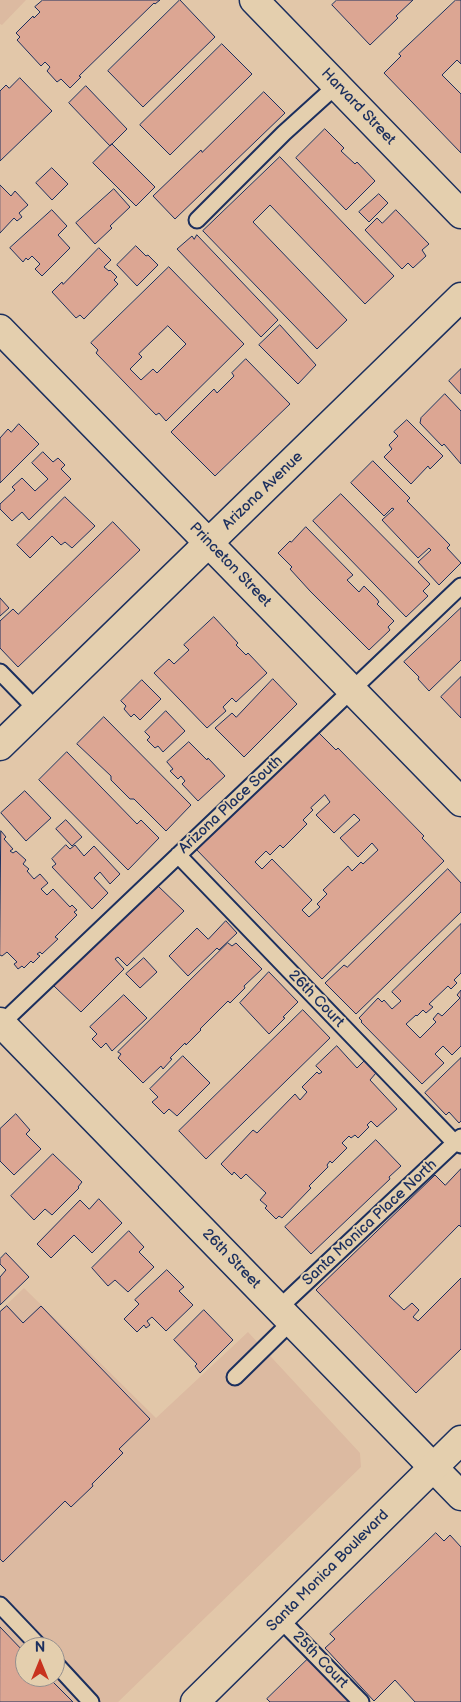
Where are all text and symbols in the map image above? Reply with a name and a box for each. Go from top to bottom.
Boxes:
street label: Harvard Street [317,65,399,149]
street label: Arizona Avenue [219,448,307,534]
street label: Princeton Street [185,519,275,611]
street label: Arizona Place South [175,752,287,858]
street label: 26th Court [284,967,348,1031]
street label: Santa Monica Place North [299,1156,441,1290]
street label: 26th Street [198,1225,264,1293]
street label: Santa Monica Boulevard [263,1506,393,1636]
street label: 25th Court [289,1628,351,1692]
north arrow [15,1637,65,1687]
text: N [35,1639,45,1656]

